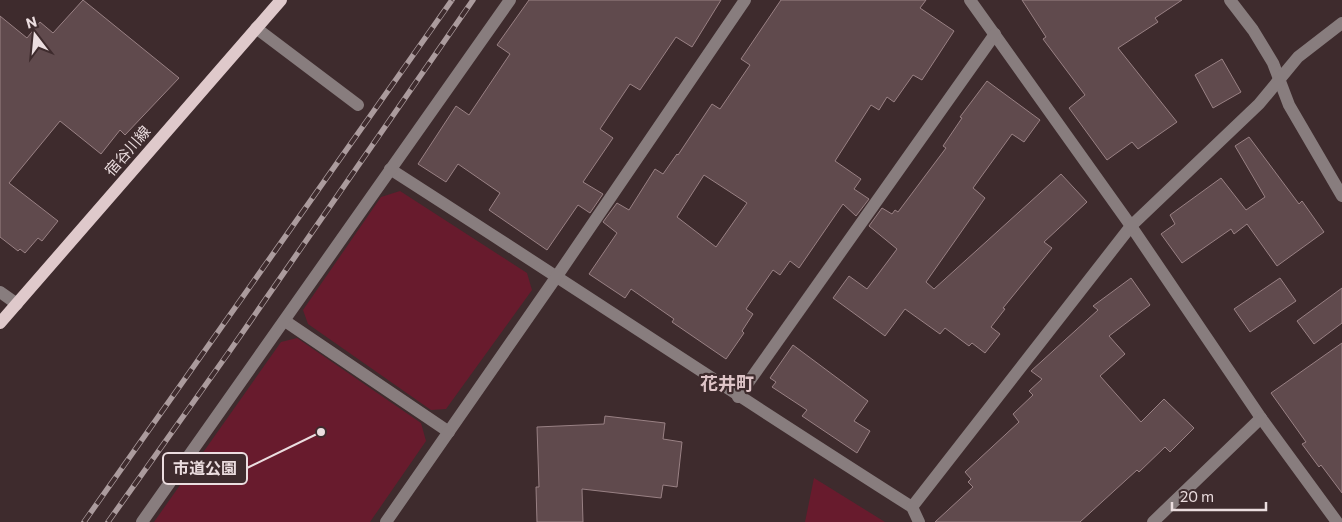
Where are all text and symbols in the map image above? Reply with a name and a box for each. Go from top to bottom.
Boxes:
north arrow [10,10,60,60]
text: N [24,12,39,32]
street label: 宿谷川線 [101,122,154,179]
district label: 花井町 [700,372,754,394]
callout: 市道公園 [163,453,247,484]
text: 市道公園 [173,458,237,477]
scale bar [1172,480,1266,512]
text: 20 m [1180,487,1214,505]

